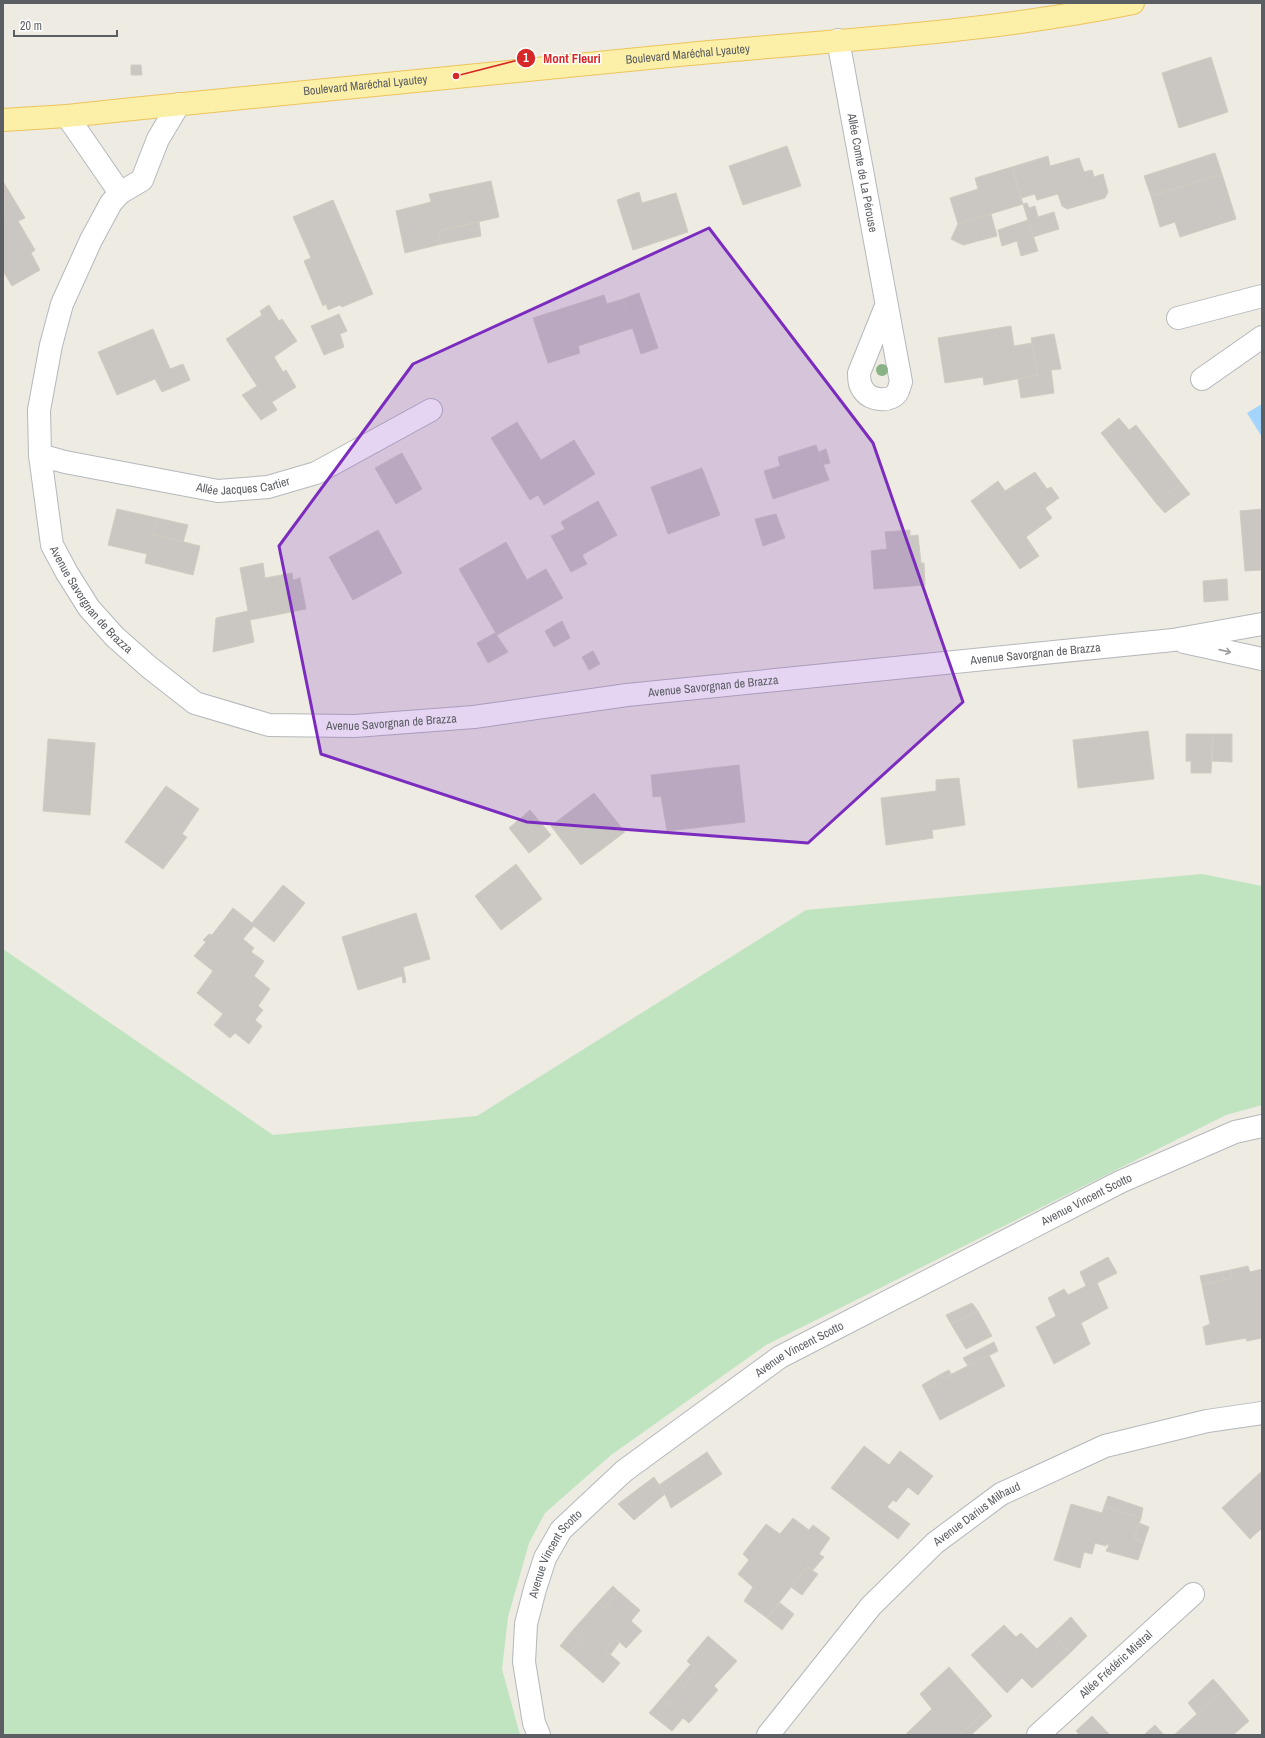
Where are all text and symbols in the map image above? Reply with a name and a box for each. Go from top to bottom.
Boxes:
scale bar [14,12,117,38]
text: 20 m [20,18,42,34]
street label: Boulevard Maréchal Lyautey [625,41,750,68]
callout: Mont Fleuri [516,46,609,71]
text: 1 [523,50,529,66]
text: Mont Fleuri [543,50,601,67]
street label: Boulevard Maréchal Lyautey [302,71,428,99]
street label: Allée Comte de La Pérouse [843,111,881,234]
street label: Allée Jacques Cartier [194,473,292,499]
street label: Avenue Savorgnan de Brazza [45,542,136,657]
street label: Avenue Savorgnan de Brazza [969,639,1102,668]
one-way arrow [1218,647,1231,655]
street label: Avenue Savorgnan de Brazza [646,672,780,701]
street label: Avenue Savorgnan de Brazza [325,710,458,734]
street label: Avenue Vincent Scotto [1037,1170,1134,1230]
street label: Avenue Vincent Scotto [751,1318,846,1381]
street label: Avenue Darius Milhaud [929,1478,1023,1550]
street label: Avenue Vincent Scotto [525,1506,586,1601]
street label: Allée Frédéric Mistral [1075,1627,1156,1702]

